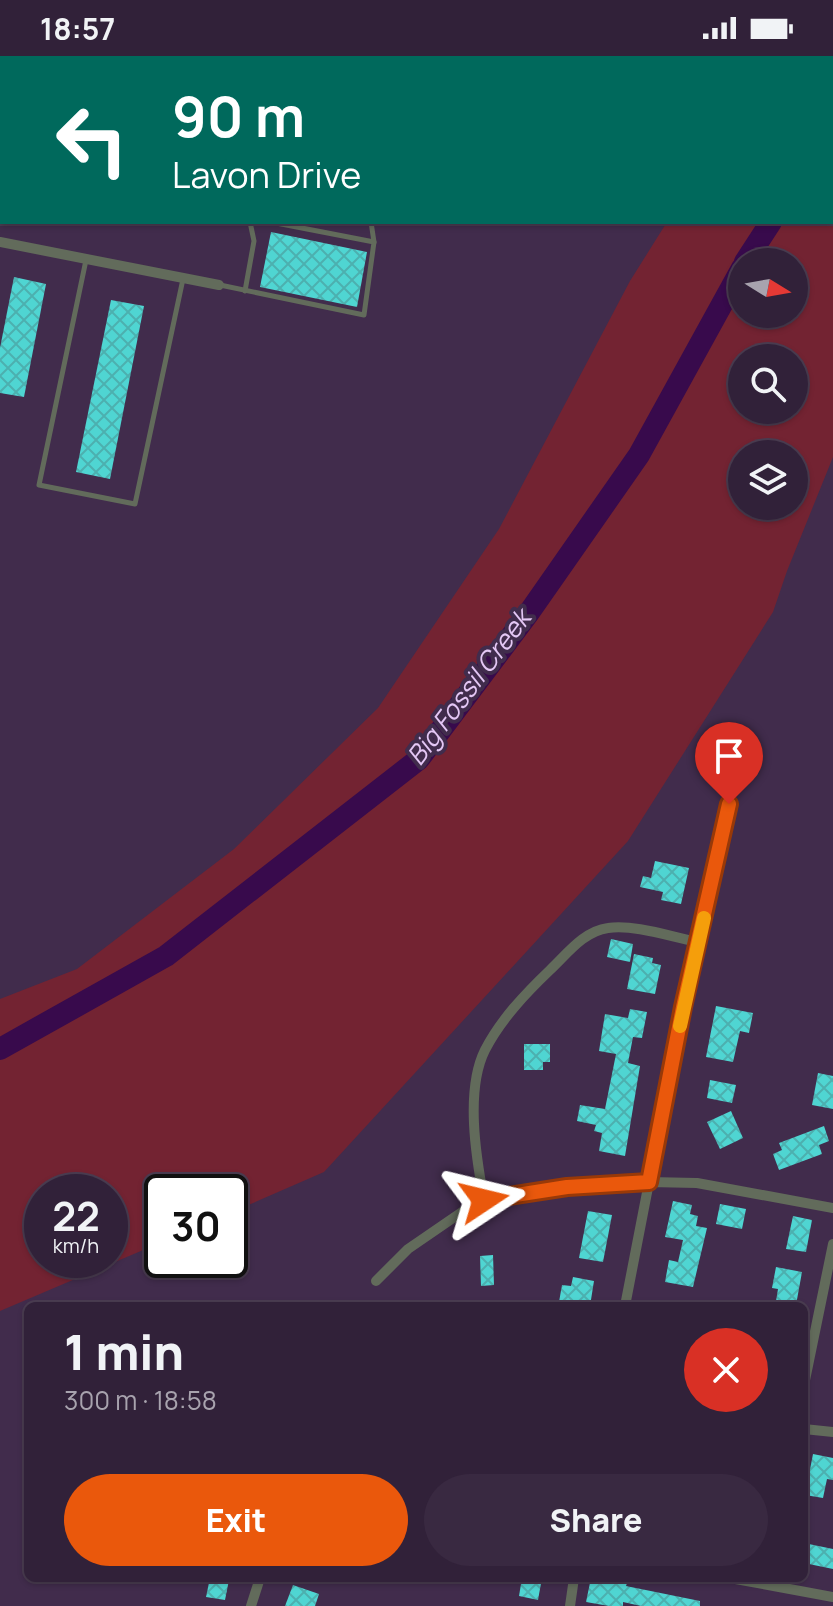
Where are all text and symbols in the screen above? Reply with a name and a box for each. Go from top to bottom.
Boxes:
text: 18:57 [40,8,115,49]
text: 90 m [172,77,305,154]
icon: left [40,88,144,192]
text: Lavon Drive [172,150,361,199]
north arrow [728,248,808,328]
map controls [728,248,808,520]
button: search [728,344,808,424]
button: layers [728,440,808,520]
water label: Big Fossil Creek [398,599,541,772]
pin [695,722,763,804]
icon: arrive [707,734,751,778]
position arrow [442,1158,526,1242]
speed limit sign: 30 [144,1174,248,1278]
text: 22 [52,1188,100,1243]
text: km/h [53,1232,99,1259]
text: 1 min [64,1319,184,1384]
button: close [684,1328,768,1412]
text: 300 m · 18:58 [64,1382,217,1418]
button: Exit [64,1474,408,1566]
button: Share [424,1474,768,1566]

